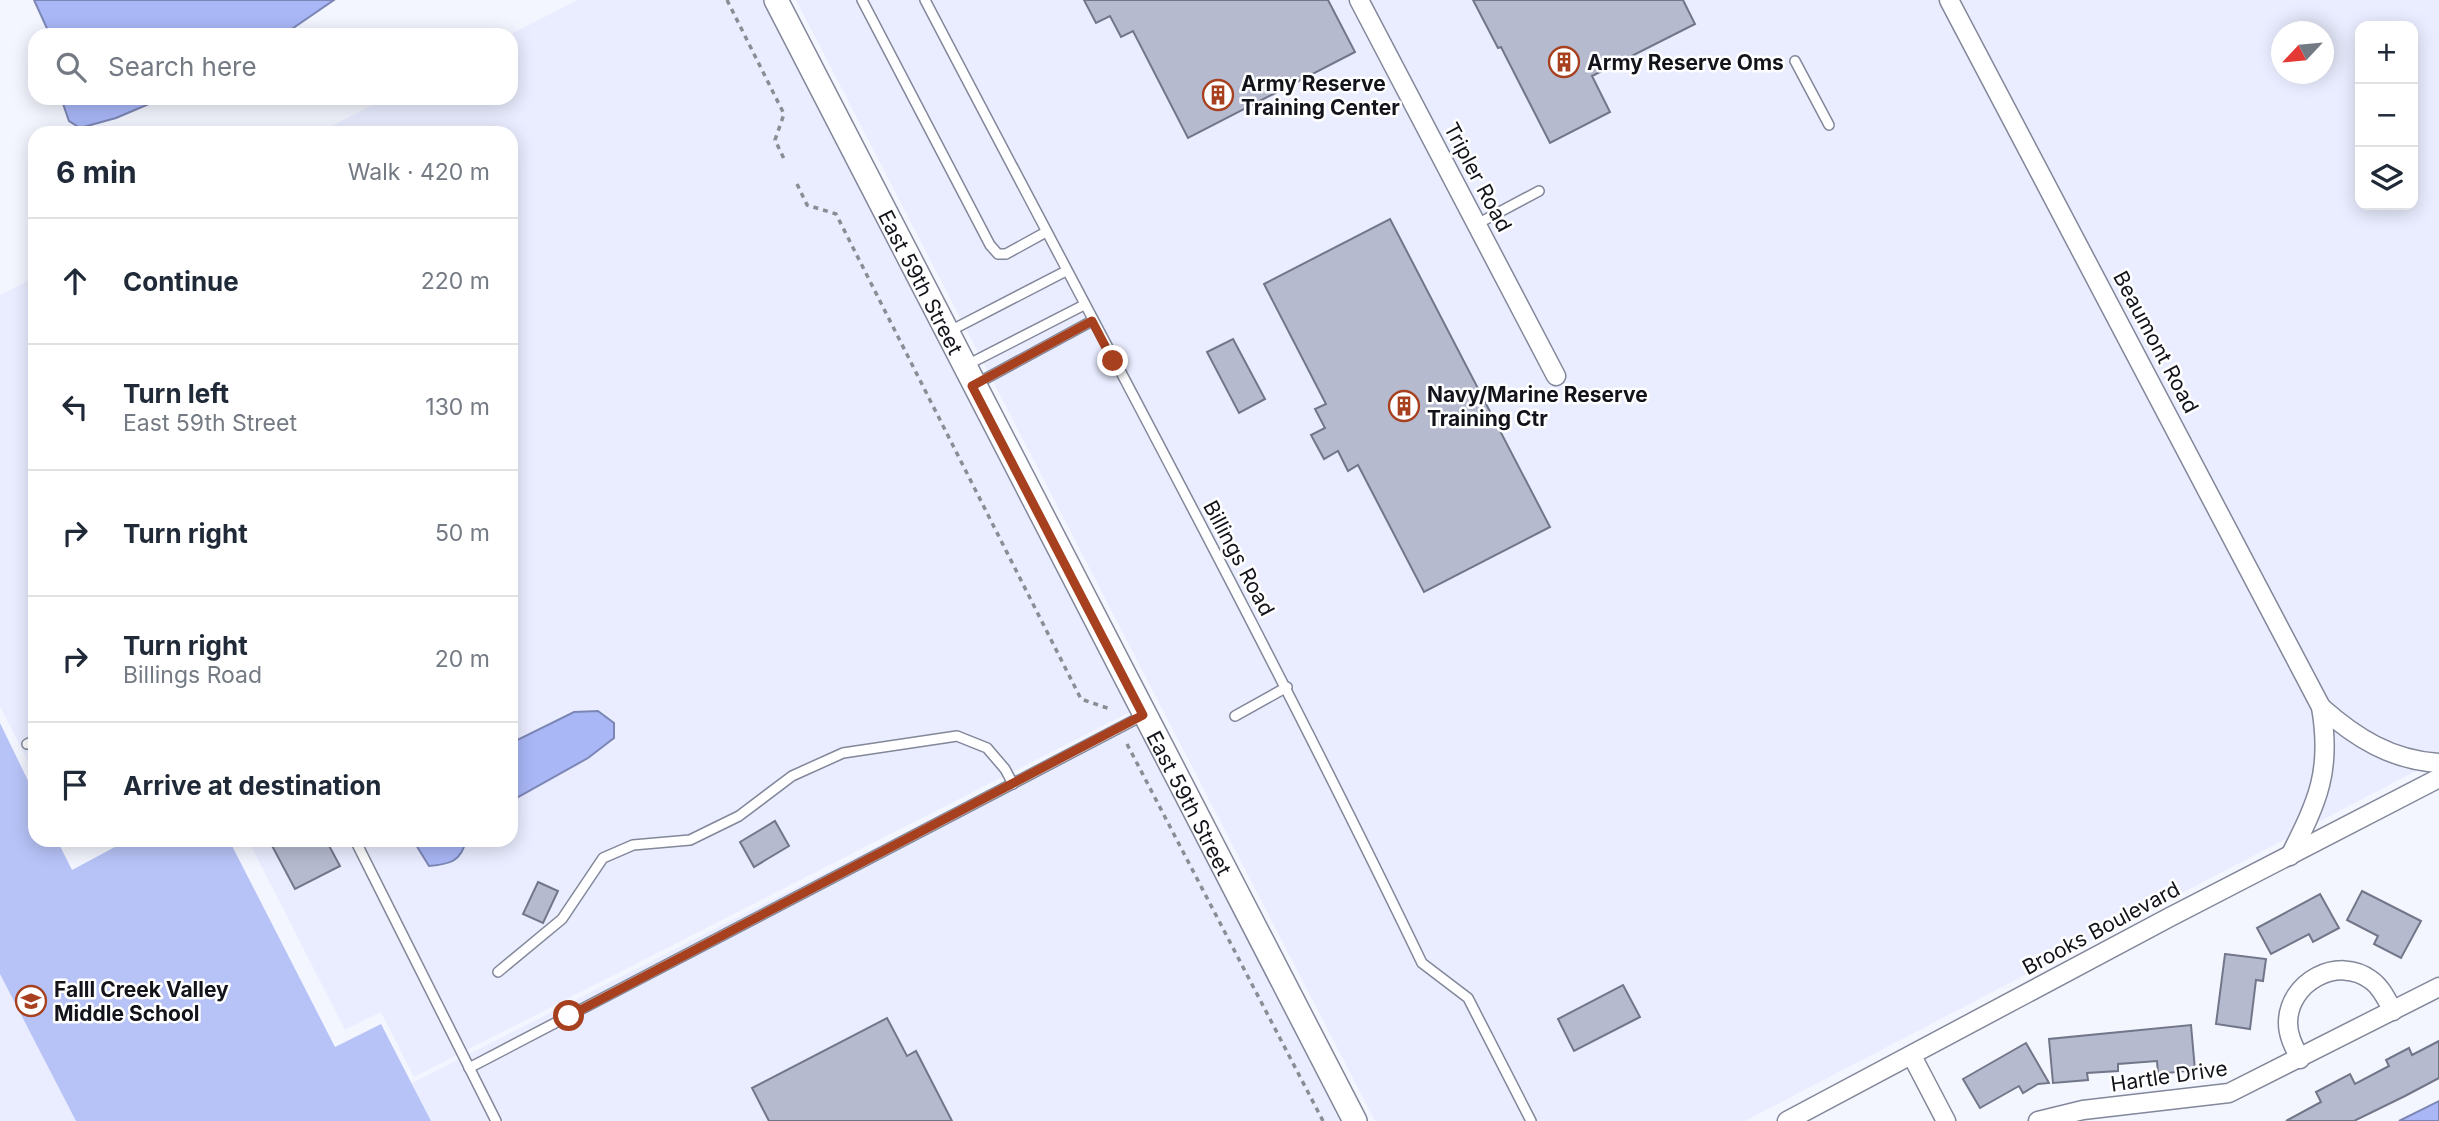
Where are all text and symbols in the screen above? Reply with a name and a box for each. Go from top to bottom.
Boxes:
north arrow [2271,21,2334,84]
map controls [2355,21,2418,210]
button: + [2355,21,2418,84]
search box [28,28,518,105]
building icon: Army Reserve Oms [1547,45,1581,79]
icon: search [52,48,90,86]
place label: Army Reserve Oms [1587,50,1784,75]
text: Search here [108,51,257,82]
place label: Army Reserve Training Center [1241,71,1400,120]
building icon: Army Reserve Training Center [1201,78,1235,112]
button: − [2355,84,2418,147]
street label: Tripler Road [1439,118,1517,236]
button: layers [2355,147,2418,210]
text: 6 min [56,154,137,190]
text: Walk · 420 m [348,158,490,186]
street label: East 59th Street [873,206,968,358]
icon: ahead [56,262,94,300]
text: Continue [123,266,239,297]
text: 220 m [421,267,490,295]
street label: Beaumont Road [2108,267,2204,417]
route end [1097,345,1128,376]
text: Turn left [123,378,229,409]
place label: Navy/Marine Reserve Training Ctr [1427,382,1648,431]
icon: left [56,388,94,426]
building icon: Navy/Marine Reserve Training Ctr [1387,389,1421,423]
text: 130 m [425,393,490,421]
text: East 59th Street [123,409,297,437]
street label: Billings Road [1198,496,1280,620]
icon: right [56,514,94,552]
text: Turn right [123,518,248,549]
text: 50 m [435,519,490,547]
text: Turn right [123,630,248,661]
icon: right [56,640,94,678]
text: 20 m [435,645,490,673]
text: Billings Road [123,661,262,689]
street label: East 59th Street [1142,726,1237,879]
icon: arrive [56,766,94,804]
text: Arrive at destination [123,770,382,801]
street label: Brooks Boulevard [2018,876,2184,980]
place label: Falll Creek Valley Middle School [54,977,229,1026]
school or university icon: Falll Creek Valley Middle School [14,984,48,1018]
route start [553,1000,584,1031]
street label: Hartle Drive [2109,1055,2229,1097]

